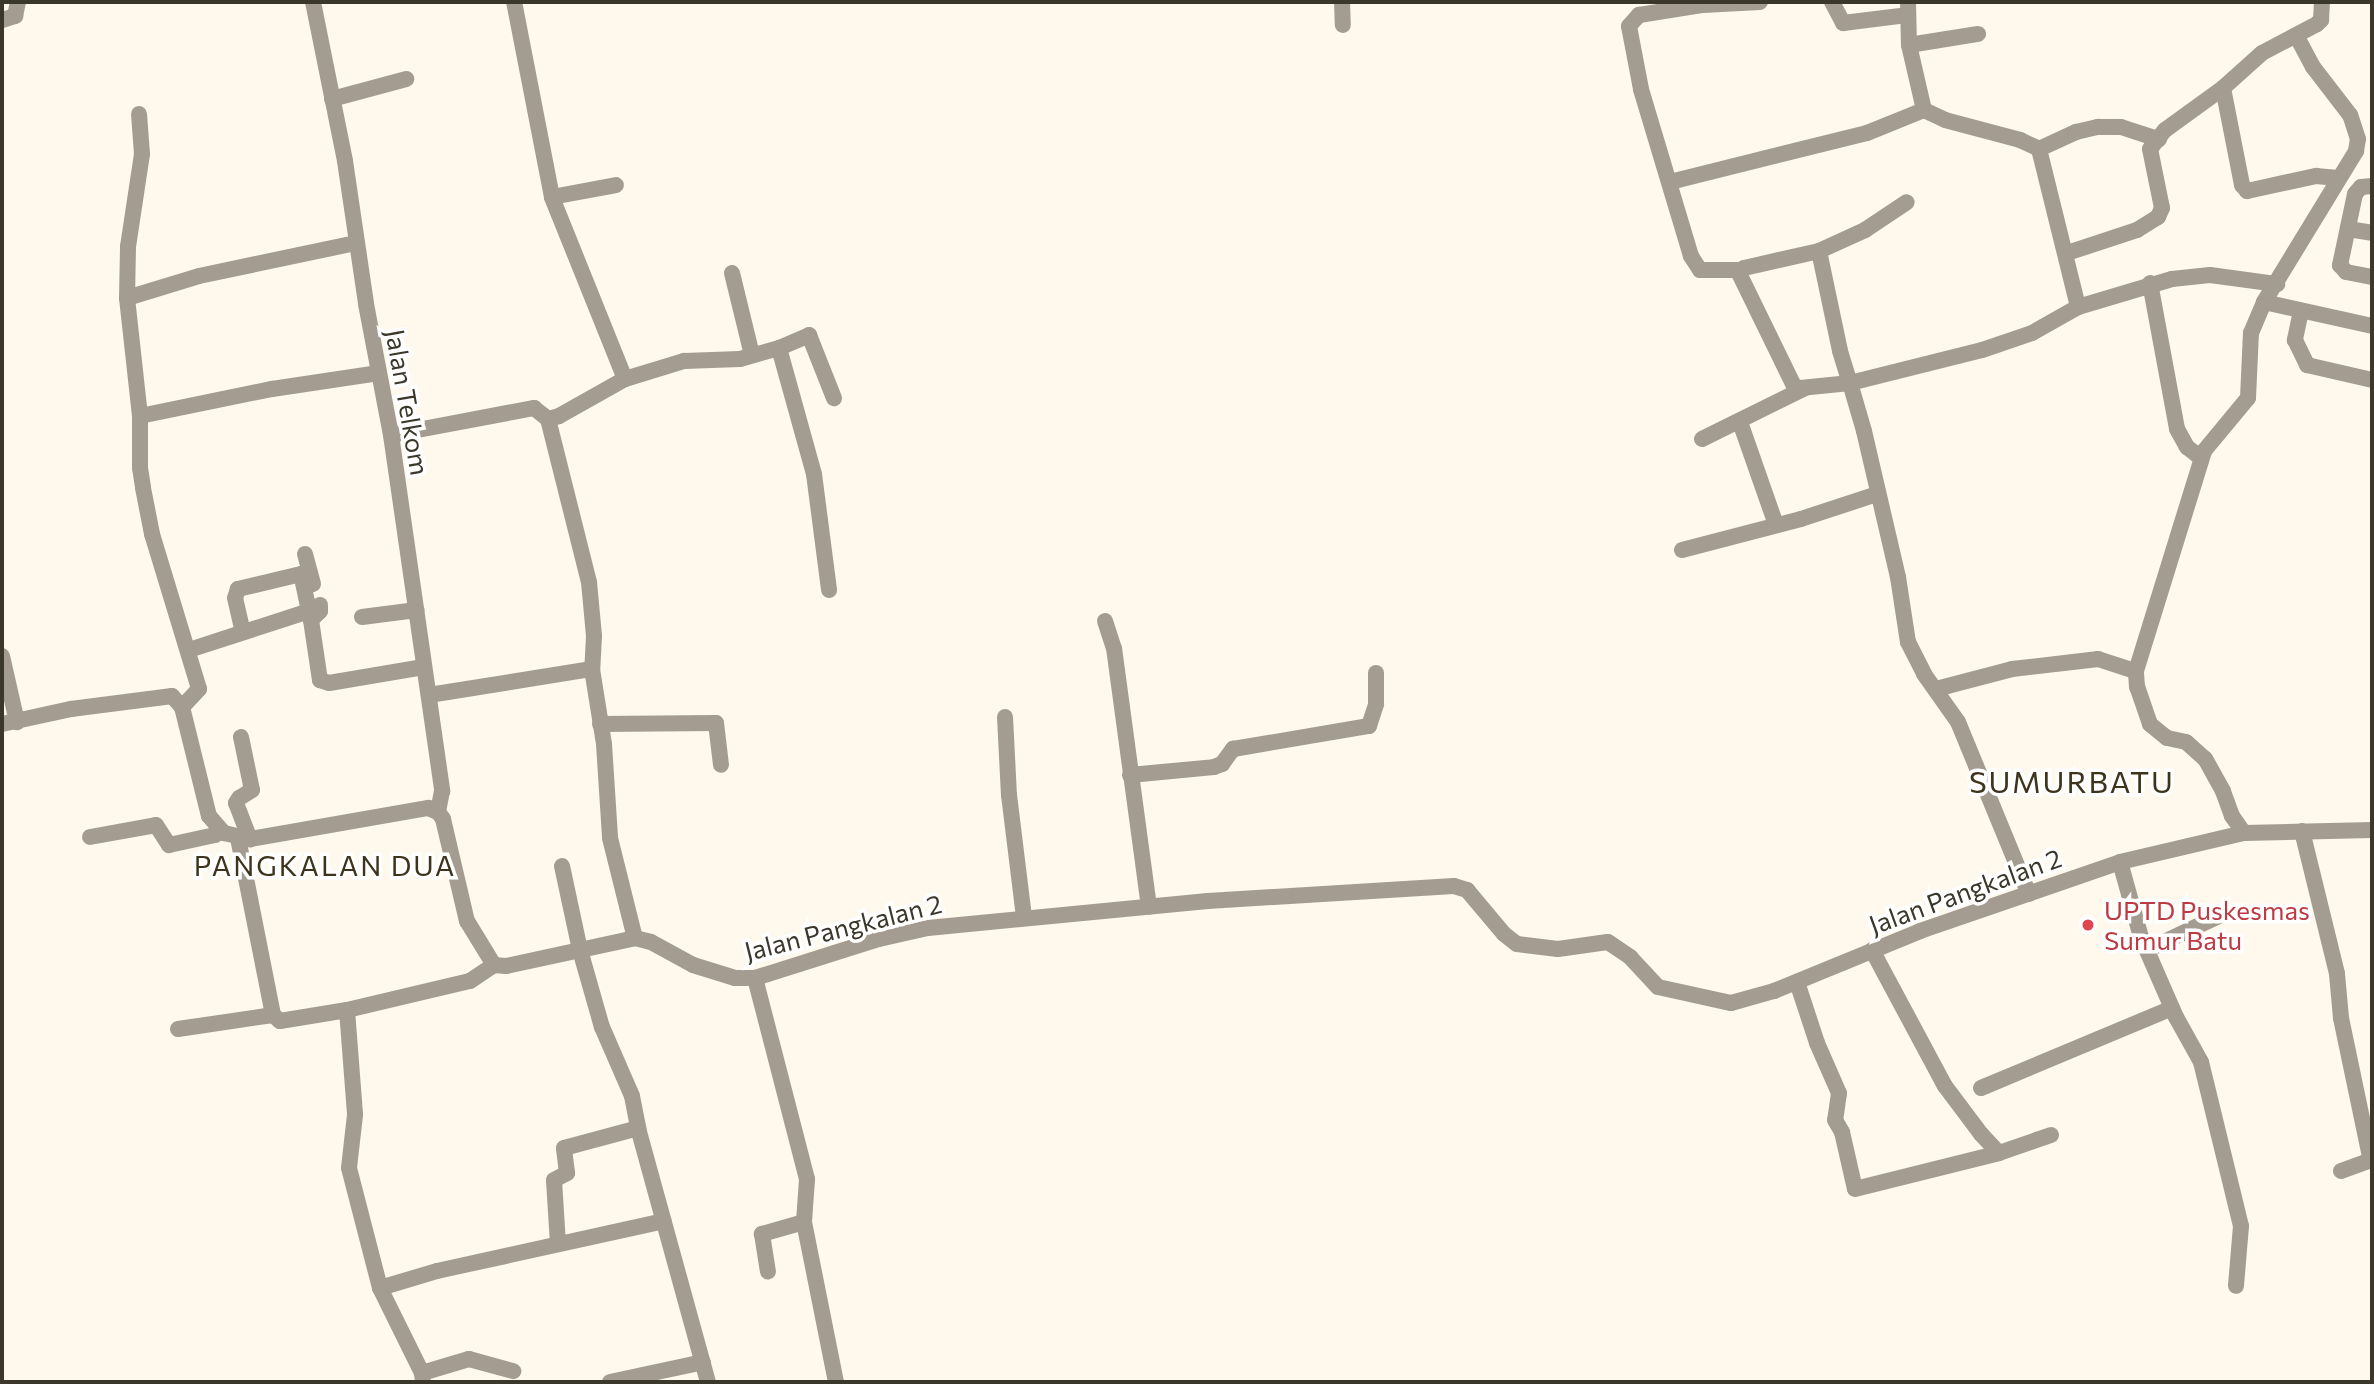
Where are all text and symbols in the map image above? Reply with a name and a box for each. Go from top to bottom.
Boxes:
street label: Jalan Telkom [380,326,436,478]
district label: SUMURBATU [1970,763,2174,799]
street label: Jalan Pangkalan 2 [1865,842,2065,940]
district label: PANGKALAN DUA [195,848,455,882]
street label: Jalan Pangkalan 2 [741,887,945,967]
place label: UPTD Puskesmas Sumur Batu [2104,894,2310,956]
marker: UPTD Puskesmas Sumur Batu [2078,915,2098,935]

